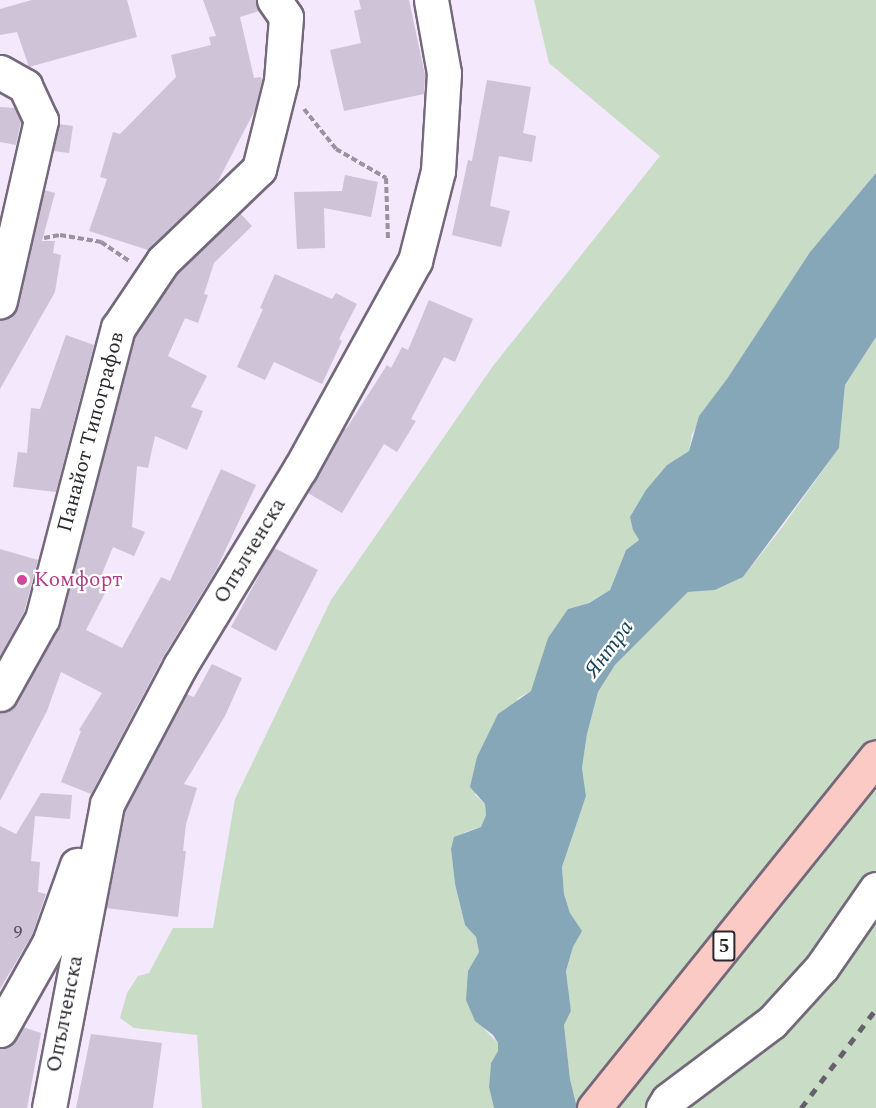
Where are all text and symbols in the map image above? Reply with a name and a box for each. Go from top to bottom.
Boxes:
street label: Панайот Типографов [52,329,130,535]
street label: Опълченска [209,494,291,608]
place label: Комфорт [34,567,123,593]
marker: Комфорт [15,573,29,587]
water label: Янтра [579,615,639,683]
house number: 9 [14,921,22,943]
road number: 5 [712,929,736,963]
street label: Опълченска [41,953,89,1075]

